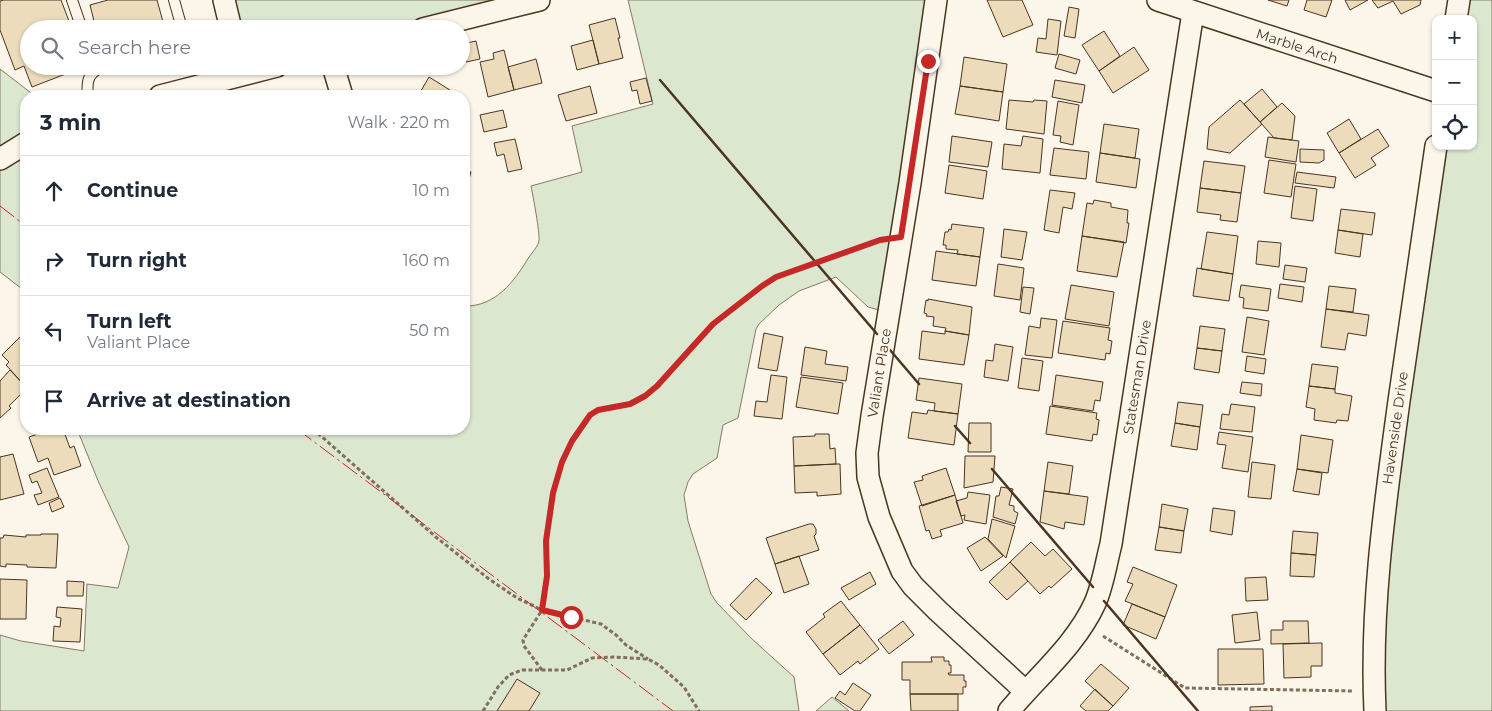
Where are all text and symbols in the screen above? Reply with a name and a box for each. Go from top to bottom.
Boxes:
map controls [1432,15,1477,150]
button: + [1432,15,1477,60]
search box [20,20,470,75]
street label: Marble Arch [1254,24,1340,68]
icon: search [38,34,66,62]
text: Search here [78,36,191,59]
route end [917,50,940,73]
button: − [1432,60,1477,105]
button: locate [1432,105,1477,150]
text: 3 min [40,110,101,135]
text: Walk · 220 m [347,113,450,132]
icon: ahead [40,177,68,205]
text: Continue [87,179,178,202]
text: 10 m [412,181,450,200]
icon: right [40,247,68,275]
text: Turn right [87,249,187,272]
text: 160 m [403,251,450,270]
text: Turn left [87,310,172,333]
icon: left [40,317,68,345]
street label: Statesman Drive [1119,318,1155,436]
text: 50 m [409,321,450,340]
street label: Valiant Place [863,327,895,419]
text: Valiant Place [87,333,190,352]
street label: Havenside Drive [1378,370,1412,486]
icon: arrive [40,387,68,415]
text: Arrive at destination [87,389,291,412]
route start [560,606,583,629]

